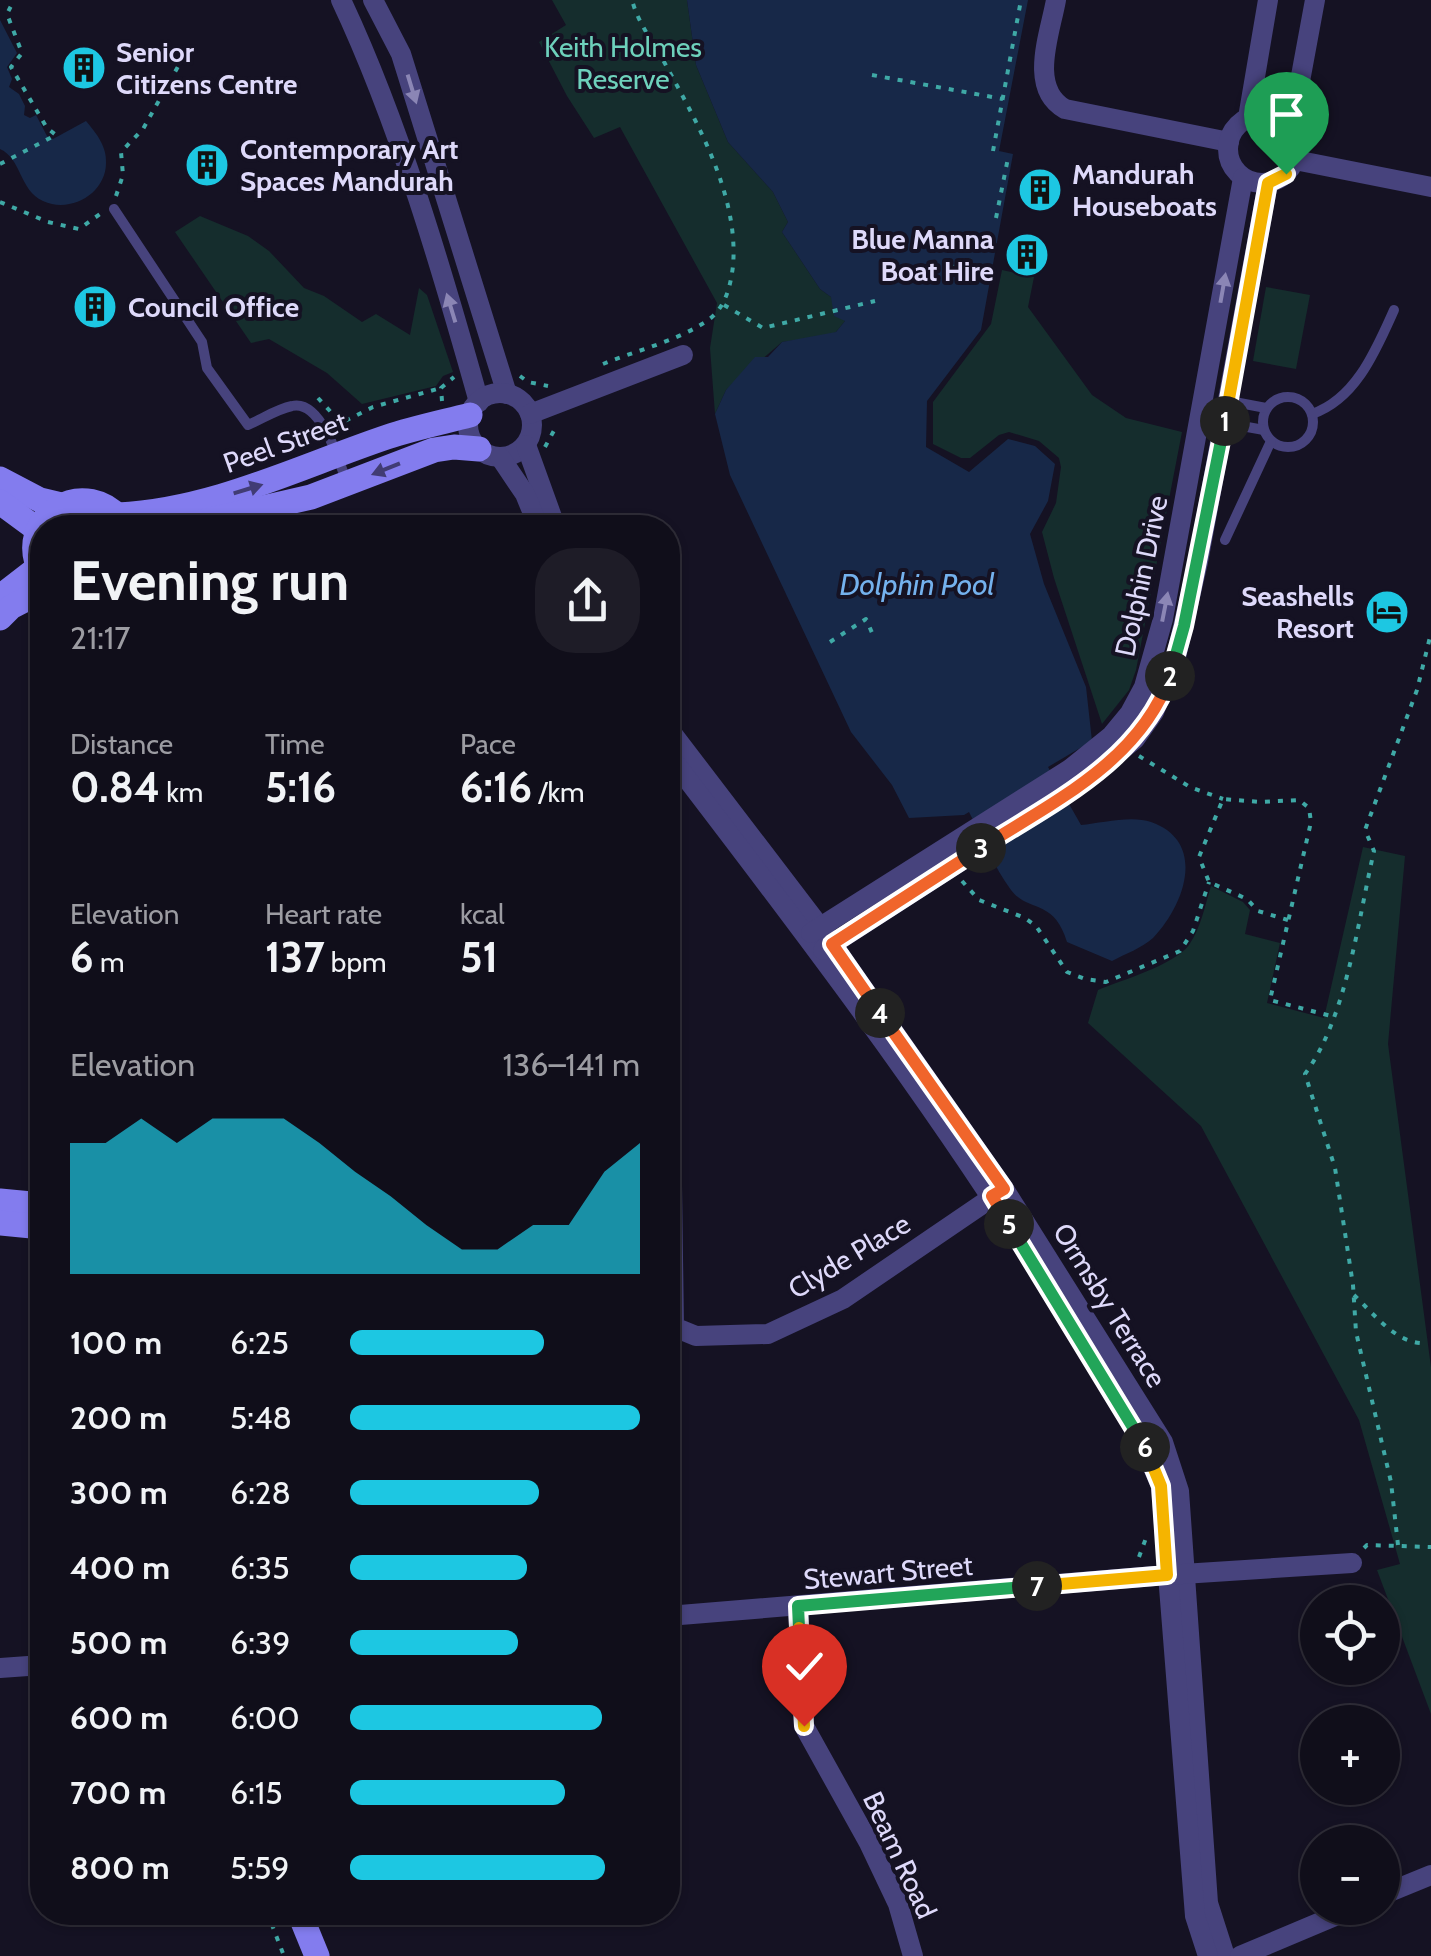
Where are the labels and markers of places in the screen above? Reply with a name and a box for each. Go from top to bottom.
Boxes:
place label: Senior Citizens Centre [116,35,297,101]
building icon: Senior Citizens Centre [61,45,107,91]
pin [1244,72,1329,175]
place label: Contemporary Art Spaces Mandurah [240,132,458,198]
building icon: Contemporary Art Spaces Mandurah [184,142,230,188]
place label: Mandurah Houseboats [1072,157,1217,223]
building icon: Mandurah Houseboats [1017,167,1063,213]
place label: Blue Manna Boat Hire [851,222,994,288]
building icon: Blue Manna Boat Hire [1004,232,1050,278]
building icon: Council Office [72,284,118,330]
place label: Council Office [128,290,299,324]
pin: 1 [1200,396,1250,446]
place label: Seashells Resort [1241,579,1354,645]
hotel icon: Seashells Resort [1364,589,1410,635]
pin: 2 [1145,651,1195,701]
pin: 3 [956,823,1006,873]
pin: 4 [855,988,905,1038]
pin: 5 [984,1199,1034,1249]
pin: 6 [1120,1422,1170,1472]
pin: 7 [1012,1561,1062,1611]
pin [762,1624,847,1727]

